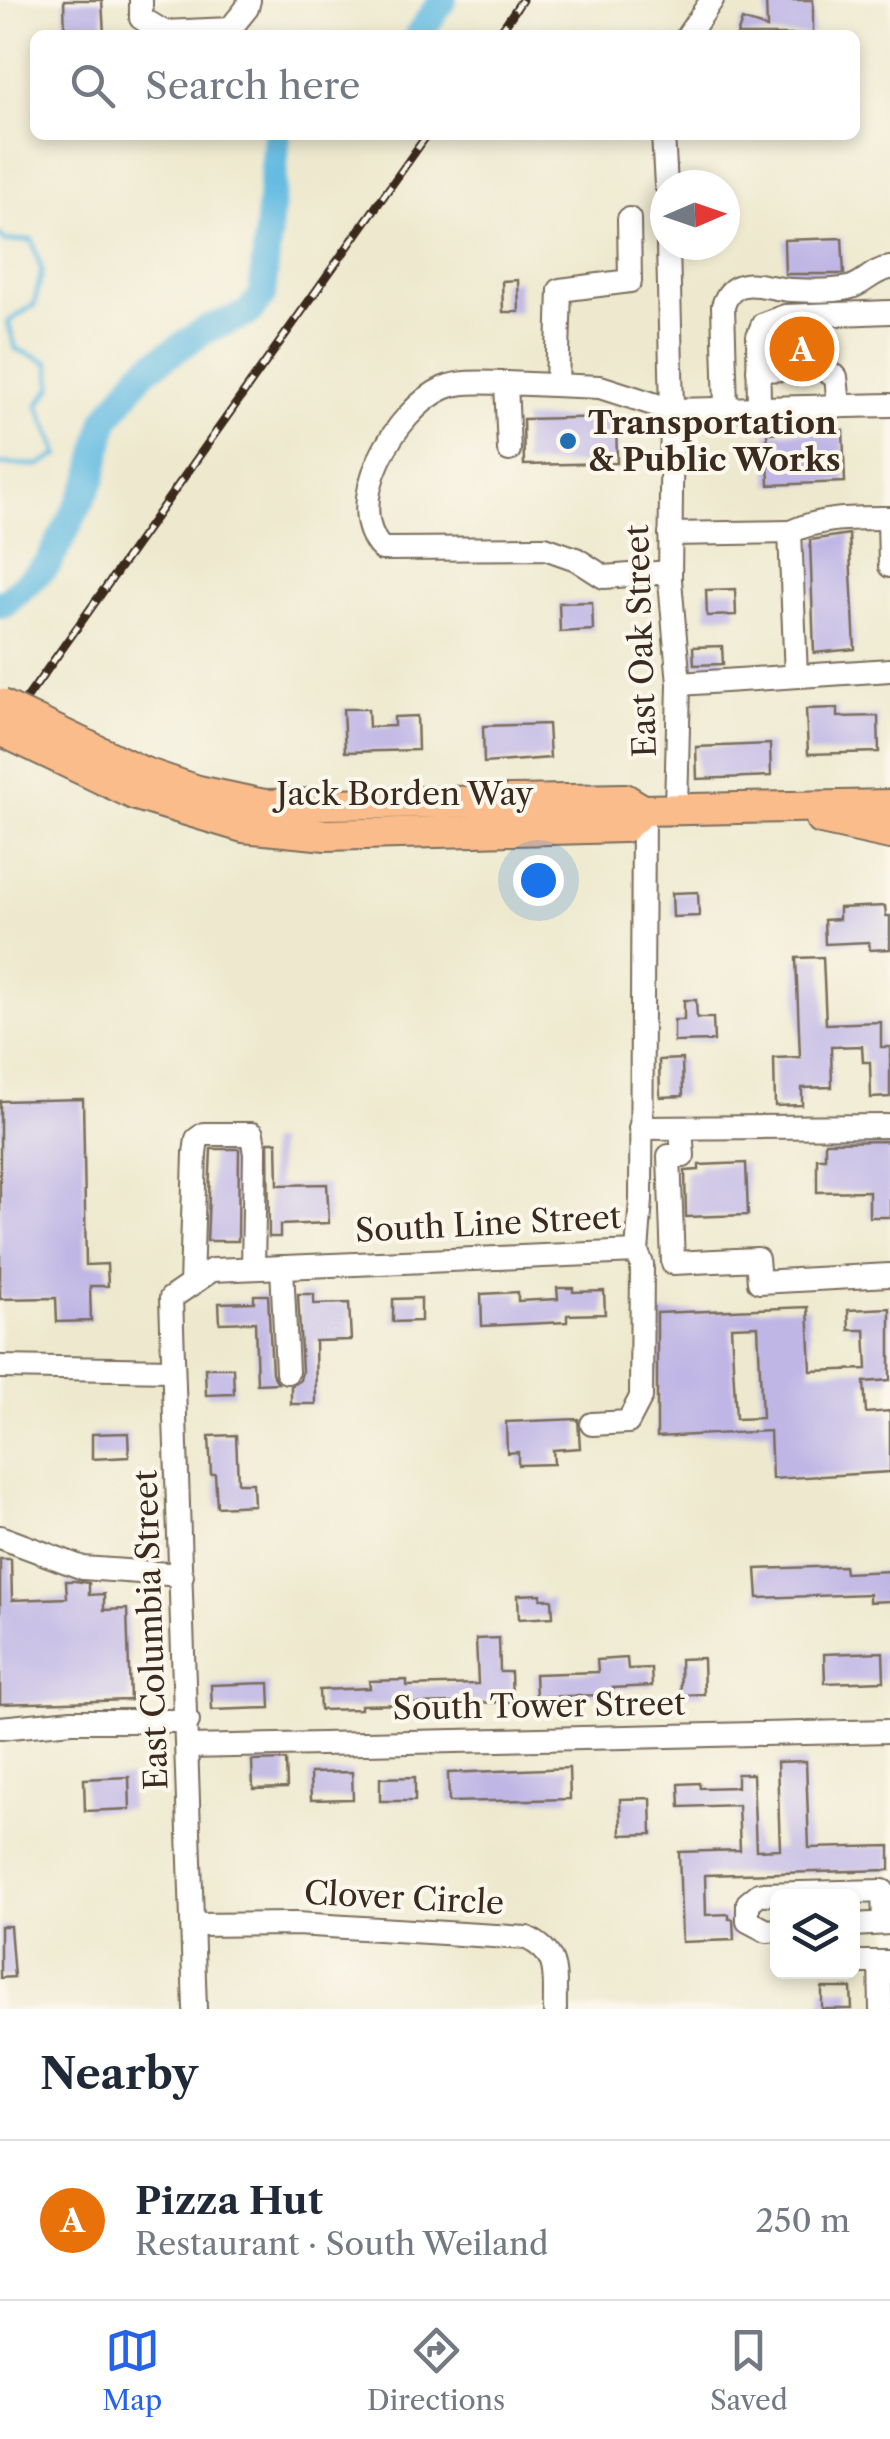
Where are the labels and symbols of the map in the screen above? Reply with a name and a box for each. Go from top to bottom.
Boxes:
north arrow [650,170,740,260]
pin: A [770,312,834,386]
place label: Transportation & Public Works [588,403,841,479]
marker: Transportation & Public Works [557,430,579,452]
street label: East Oak Street [617,523,664,758]
street label: Jack Borden Way [272,774,535,813]
your location [513,855,564,906]
street label: South Line Street [354,1197,623,1250]
street label: East Columbia Street [125,1468,176,1791]
street label: South Tower Street [392,1683,686,1728]
street label: Clover Circle [303,1873,505,1922]

